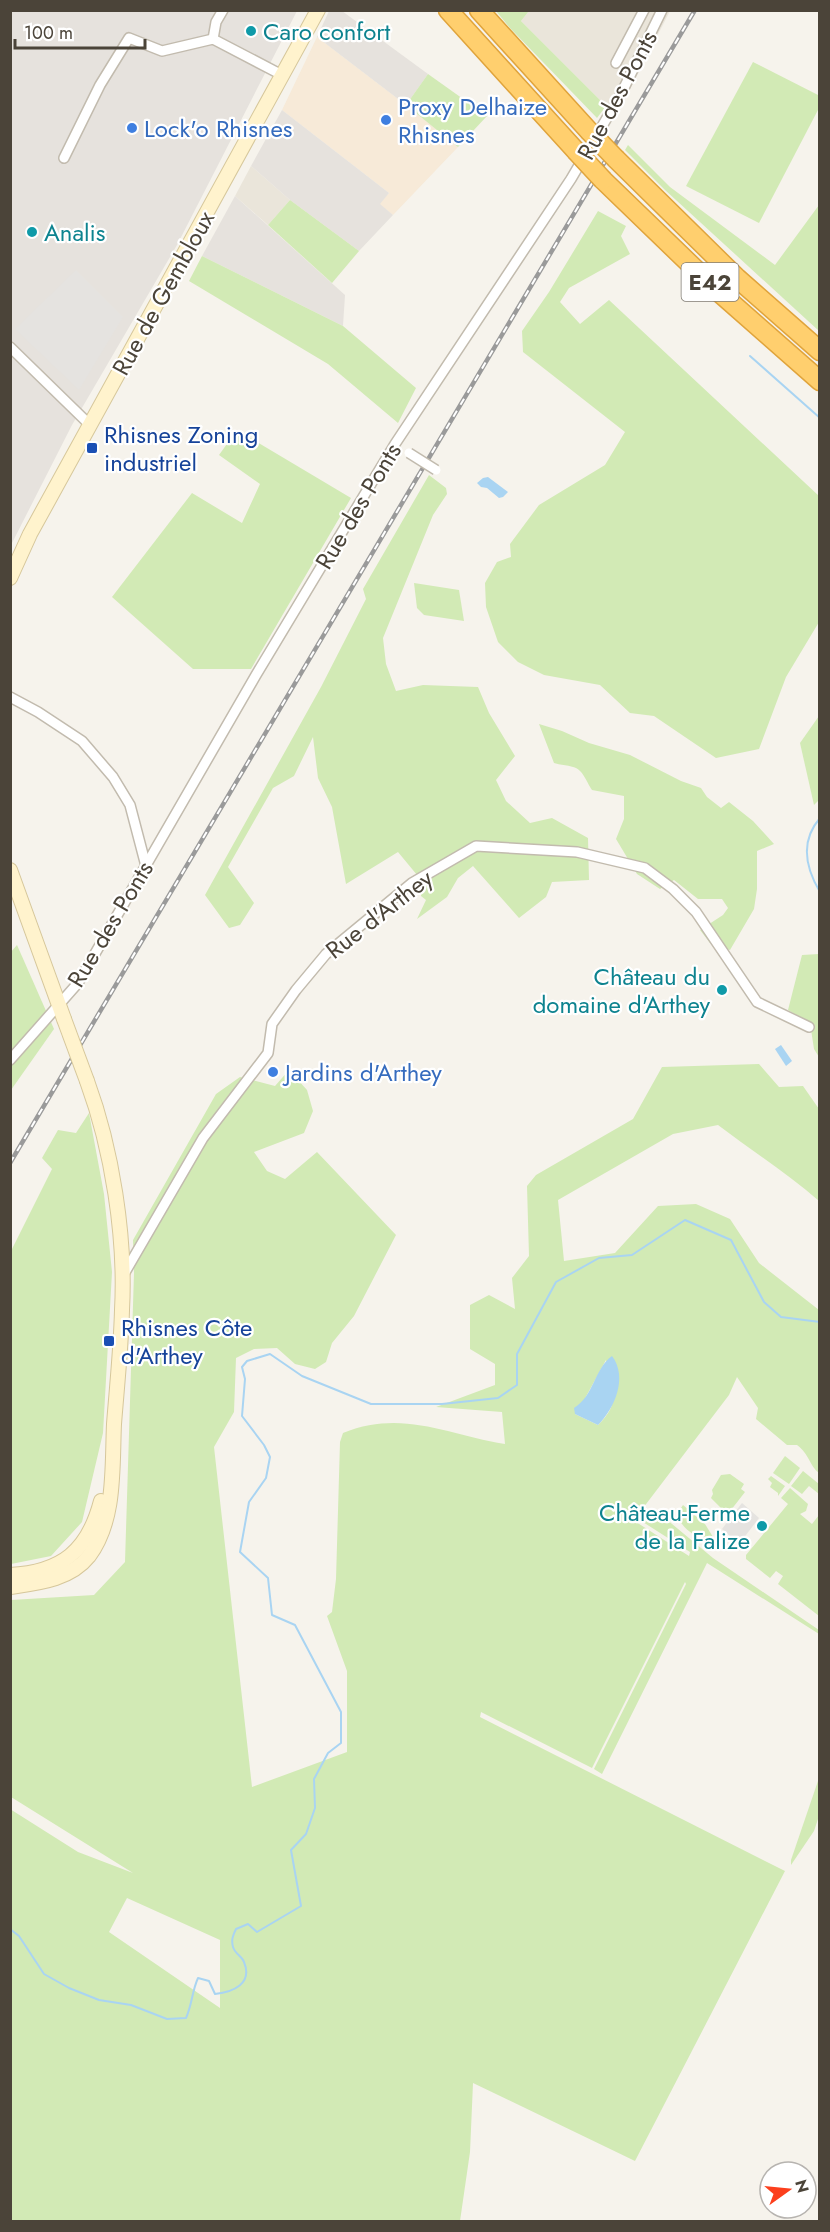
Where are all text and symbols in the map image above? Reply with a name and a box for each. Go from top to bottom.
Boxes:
scale bar [15,12,146,50]
place label: Caro confort [263,14,391,49]
text: 100 m [24,20,73,46]
marker: Caro confort [244,24,258,38]
street label: Rue des Ponts [568,24,666,166]
place label: Proxy Delhaize Rhisnes [398,89,547,152]
place label: Lock'o Rhisnes [144,111,292,146]
marker: Proxy Delhaize Rhisnes [379,113,393,127]
marker: Lock'o Rhisnes [125,121,139,135]
street label: Rue de Gembloux [103,203,223,382]
place label: Analis [44,215,105,250]
marker: Analis [25,225,39,239]
road number: E42 [682,263,738,301]
place label: Rhisnes Zoning industriel [104,417,258,480]
street label: Rue des Ponts [306,436,410,576]
marker: Rhisnes Zoning industriel [85,441,99,455]
street label: Rue des Ponts [58,854,162,994]
street label: Rue d'Arthey [318,861,440,967]
place label: Château du domaine d'Arthey [533,959,710,1022]
marker: Château du domaine d'Arthey [715,983,729,997]
place label: Jardins d'Arthey [282,1055,442,1090]
marker: Jardins d'Arthey [266,1065,280,1079]
place label: Rhisnes Côte d'Arthey [121,1310,252,1373]
marker: Rhisnes Côte d'Arthey [102,1334,116,1348]
place label: Château-Ferme de la Falize [599,1495,750,1558]
marker: Château-Ferme de la Falize [755,1519,769,1533]
north arrow [758,2160,818,2220]
text: N [789,2177,815,2195]

